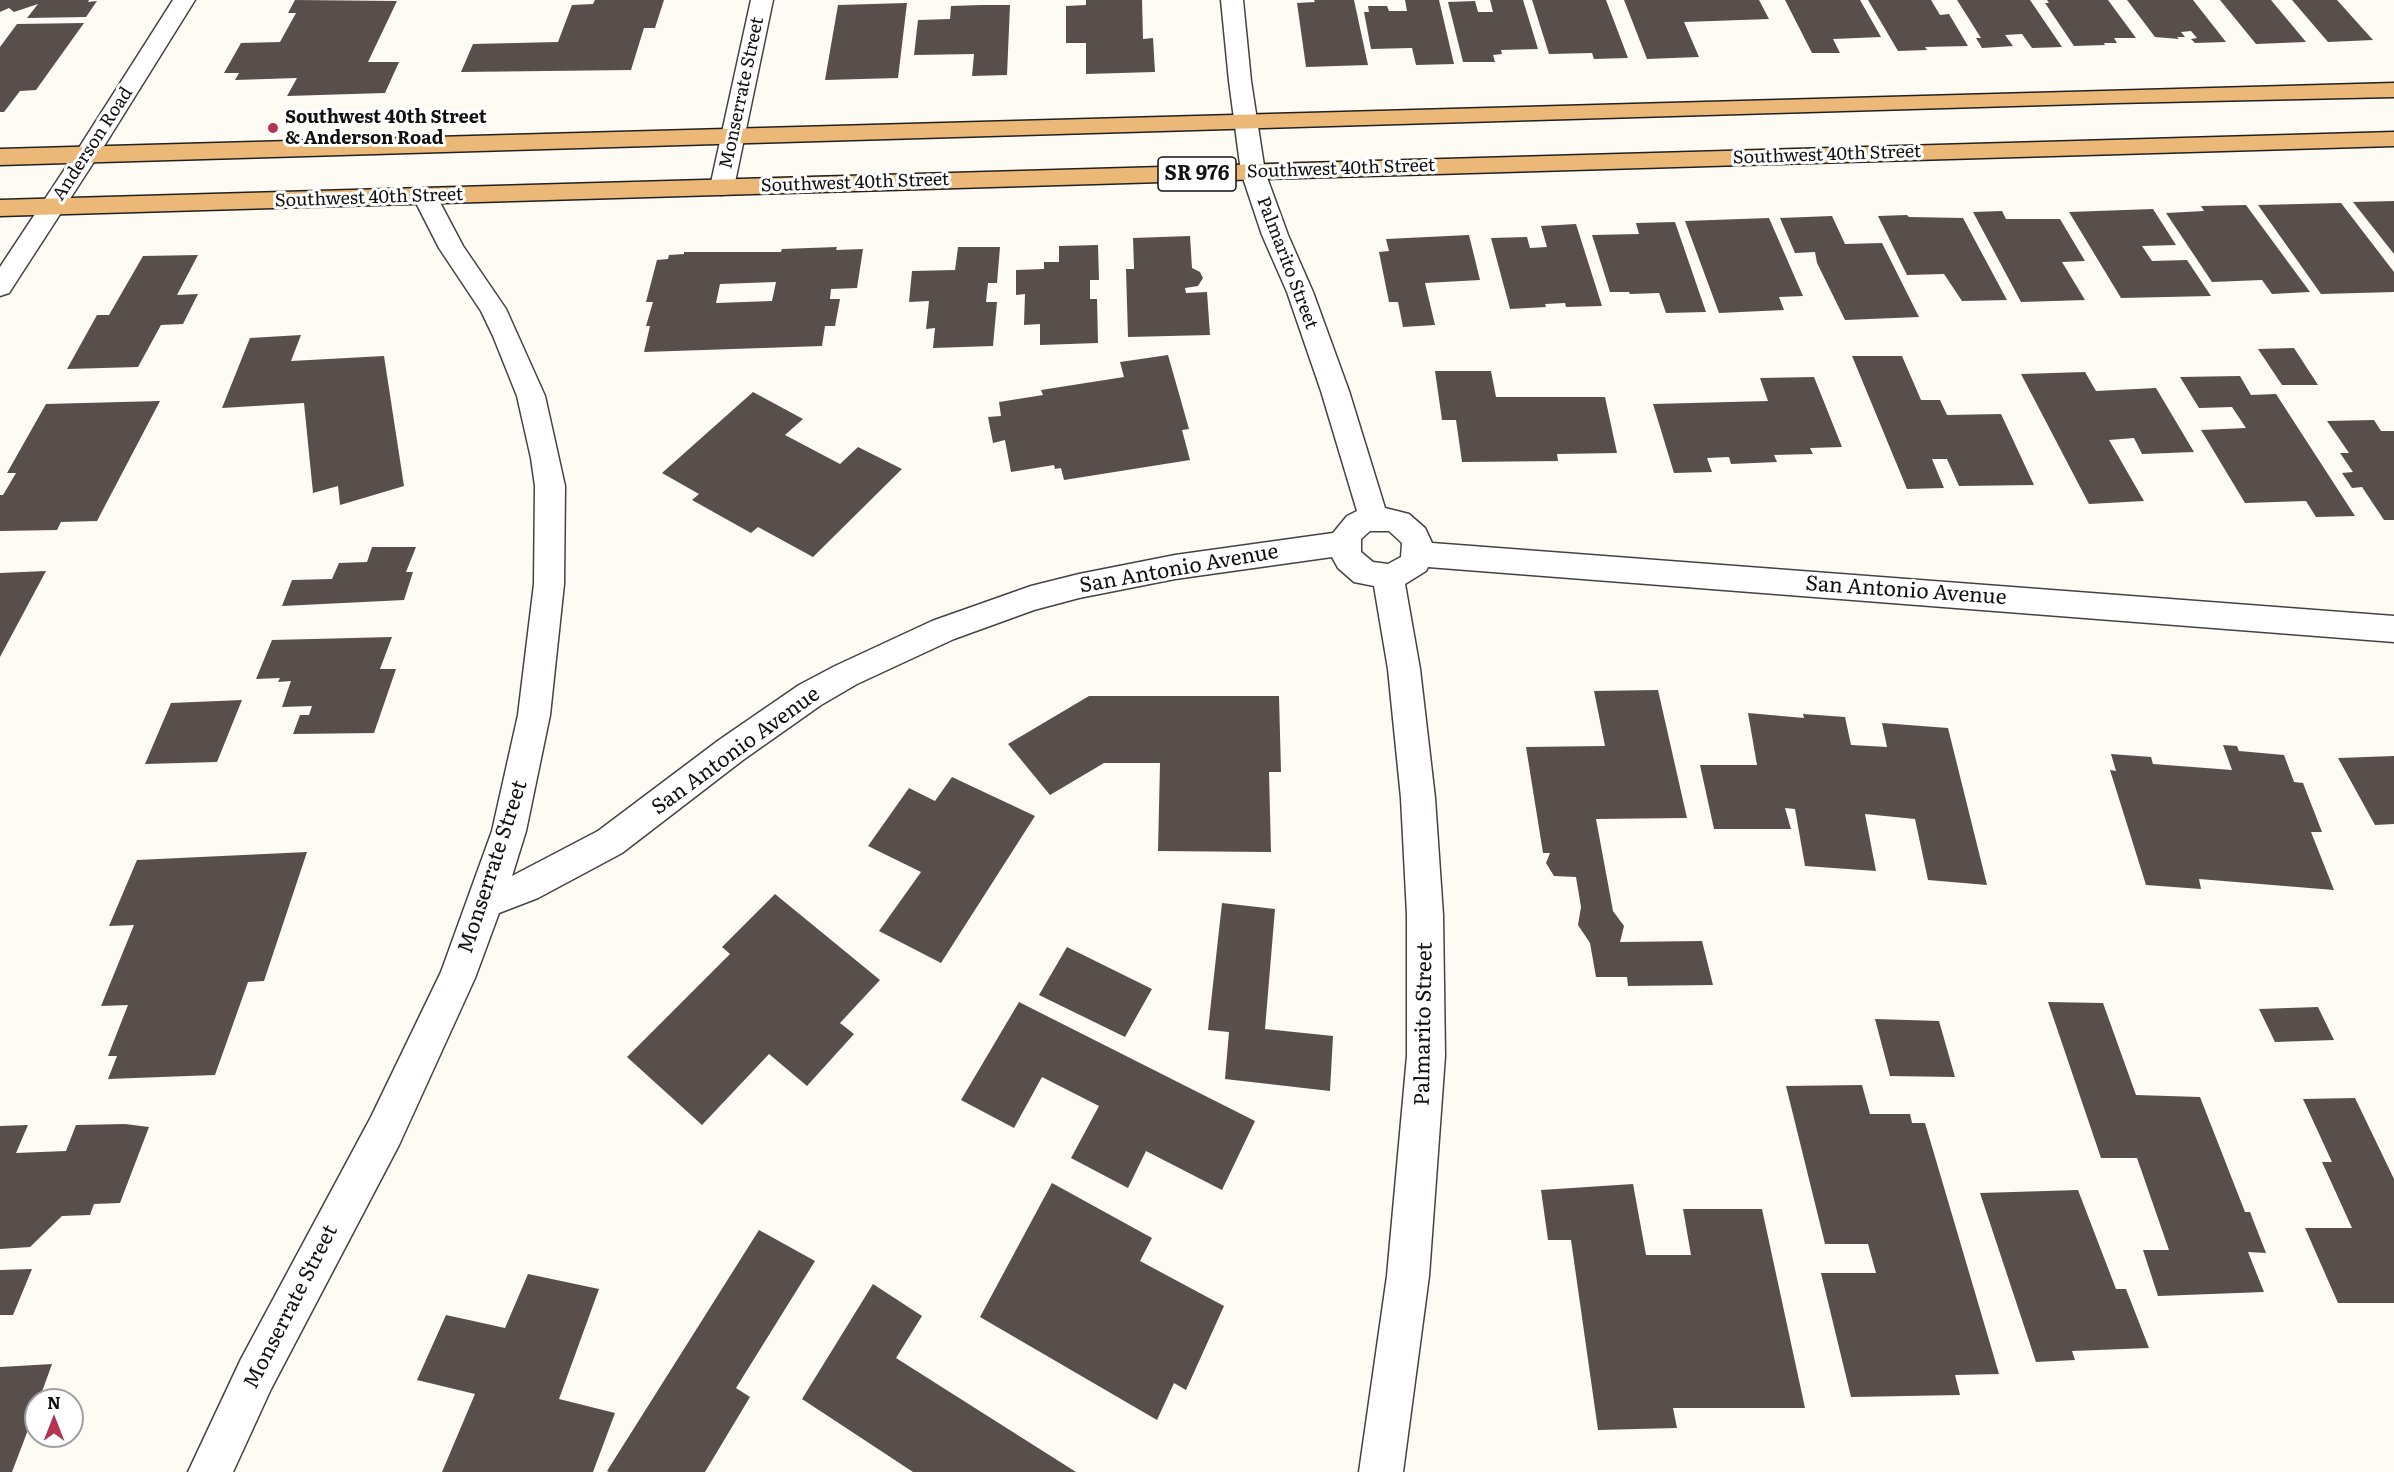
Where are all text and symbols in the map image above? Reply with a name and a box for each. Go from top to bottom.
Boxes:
street label: Monserrate Street [715,15,769,171]
street label: Anderson Road [48,83,138,205]
place label: Southwest 40th Street & Anderson Road [285,107,487,150]
marker: Southwest 40th Street & Anderson Road [266,121,280,135]
street label: Southwest 40th Street [1733,141,1921,169]
street label: Southwest 40th Street [1247,155,1435,183]
road number: SR 976 [1158,157,1236,191]
street label: Southwest 40th Street [761,169,949,197]
street label: Southwest 40th Street [275,184,463,212]
street label: Palmarito Street [1252,194,1322,332]
street label: San Antonio Avenue [1078,539,1280,599]
street label: San Antonio Avenue [1805,571,2007,611]
street label: San Antonio Avenue [647,682,825,820]
street label: Monserrate Street [453,777,533,957]
street label: Palmarito Street [1410,942,1438,1106]
street label: Monserrate Street [239,1221,343,1393]
north arrow [24,1388,84,1448]
text: N [47,1390,61,1414]

